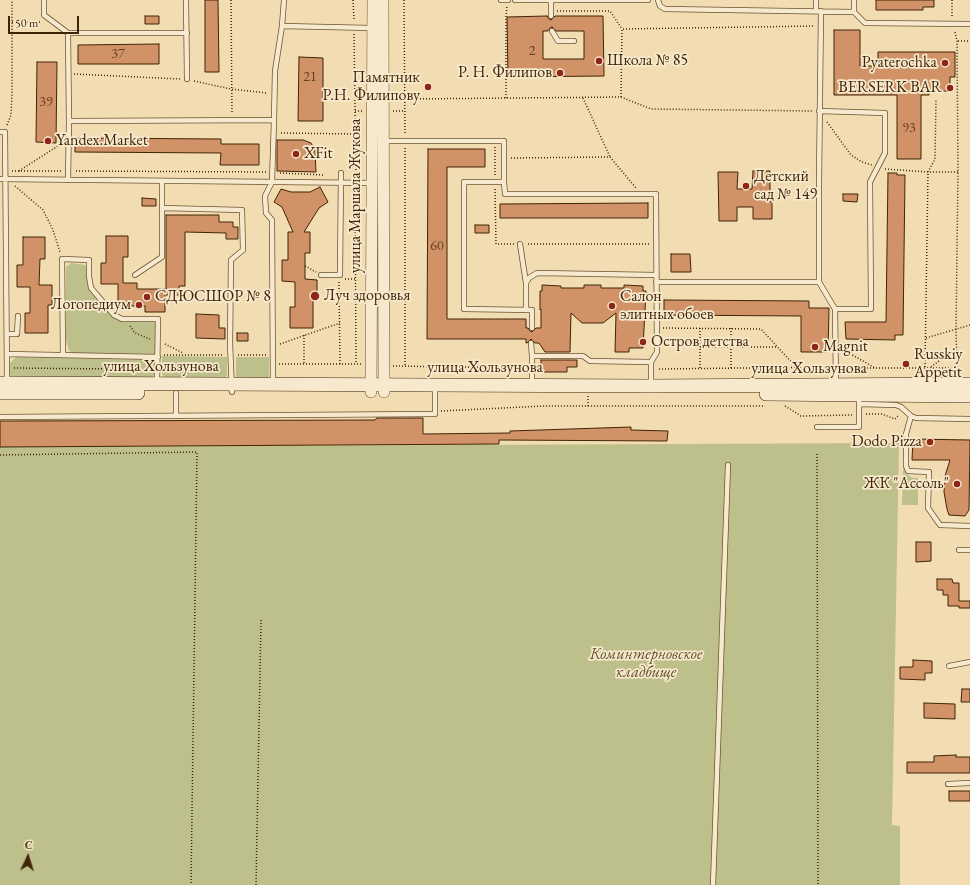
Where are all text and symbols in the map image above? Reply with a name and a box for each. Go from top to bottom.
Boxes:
scale bar [10,8,81,34]
text: 50 m [15,15,38,31]
house number: 2 [529,43,535,59]
house number: 37 [111,46,125,62]
place label: Школа № 85 [607,51,688,71]
place label: Pyaterochka [862,53,937,73]
marker: Школа № 85 [594,56,604,66]
marker: Pyaterochka [940,58,950,68]
place label: Р. Н. Филипов [458,63,552,83]
place label: Памятник Р.Н. Филипову [323,68,420,106]
marker: Р. Н. Филипов [555,68,565,78]
house number: 21 [303,69,317,85]
place label: BERSERK BAR [838,78,942,98]
marker: Памятник Р.Н. Филипову [423,82,433,92]
marker: BERSERK BAR [945,83,955,93]
house number: 39 [39,94,53,110]
street label: улица Маршала Жукова [346,119,366,273]
house number: 93 [902,120,916,136]
place label: Yandex.Market [56,131,148,151]
marker: Yandex.Market [43,136,53,146]
place label: XFit [304,144,332,164]
marker: XFit [291,149,301,159]
place label: Детский сад № 149 [754,167,817,205]
marker: Детский сад № 149 [741,181,751,191]
house number: 60 [430,238,444,254]
place label: Луч здоровья [324,286,410,306]
place label: СДЮСШОР № 8 [155,287,271,307]
place label: Салон элитных обоев [620,287,713,325]
marker: Луч здоровья [309,290,321,302]
marker: СДЮСШОР № 8 [142,292,152,302]
place label: Логопедиум [51,295,131,315]
marker: Логопедиум [134,300,144,310]
marker: Салон элитных обоев [607,301,617,311]
place label: Остров детства [651,332,749,352]
marker: Остров детства [638,337,648,347]
place label: Magnit [823,337,868,357]
marker: Magnit [810,342,820,352]
place label: Russkiy Appetit [914,345,963,383]
street label: улица Хользунова [103,357,219,377]
street label: улица Хользунова [427,358,543,378]
street label: улица Хользунова [751,359,867,379]
marker: Russkiy Appetit [901,359,911,369]
place label: Dodo Pizza [852,432,922,452]
marker: Dodo Pizza [925,437,935,447]
place label: ЖК "Ассоль" [864,474,949,494]
marker: ЖК "Ассоль" [952,479,962,489]
park label: Коминтерновское кладбище [590,645,702,683]
north arrow [8,837,48,877]
text: С [24,838,33,852]

